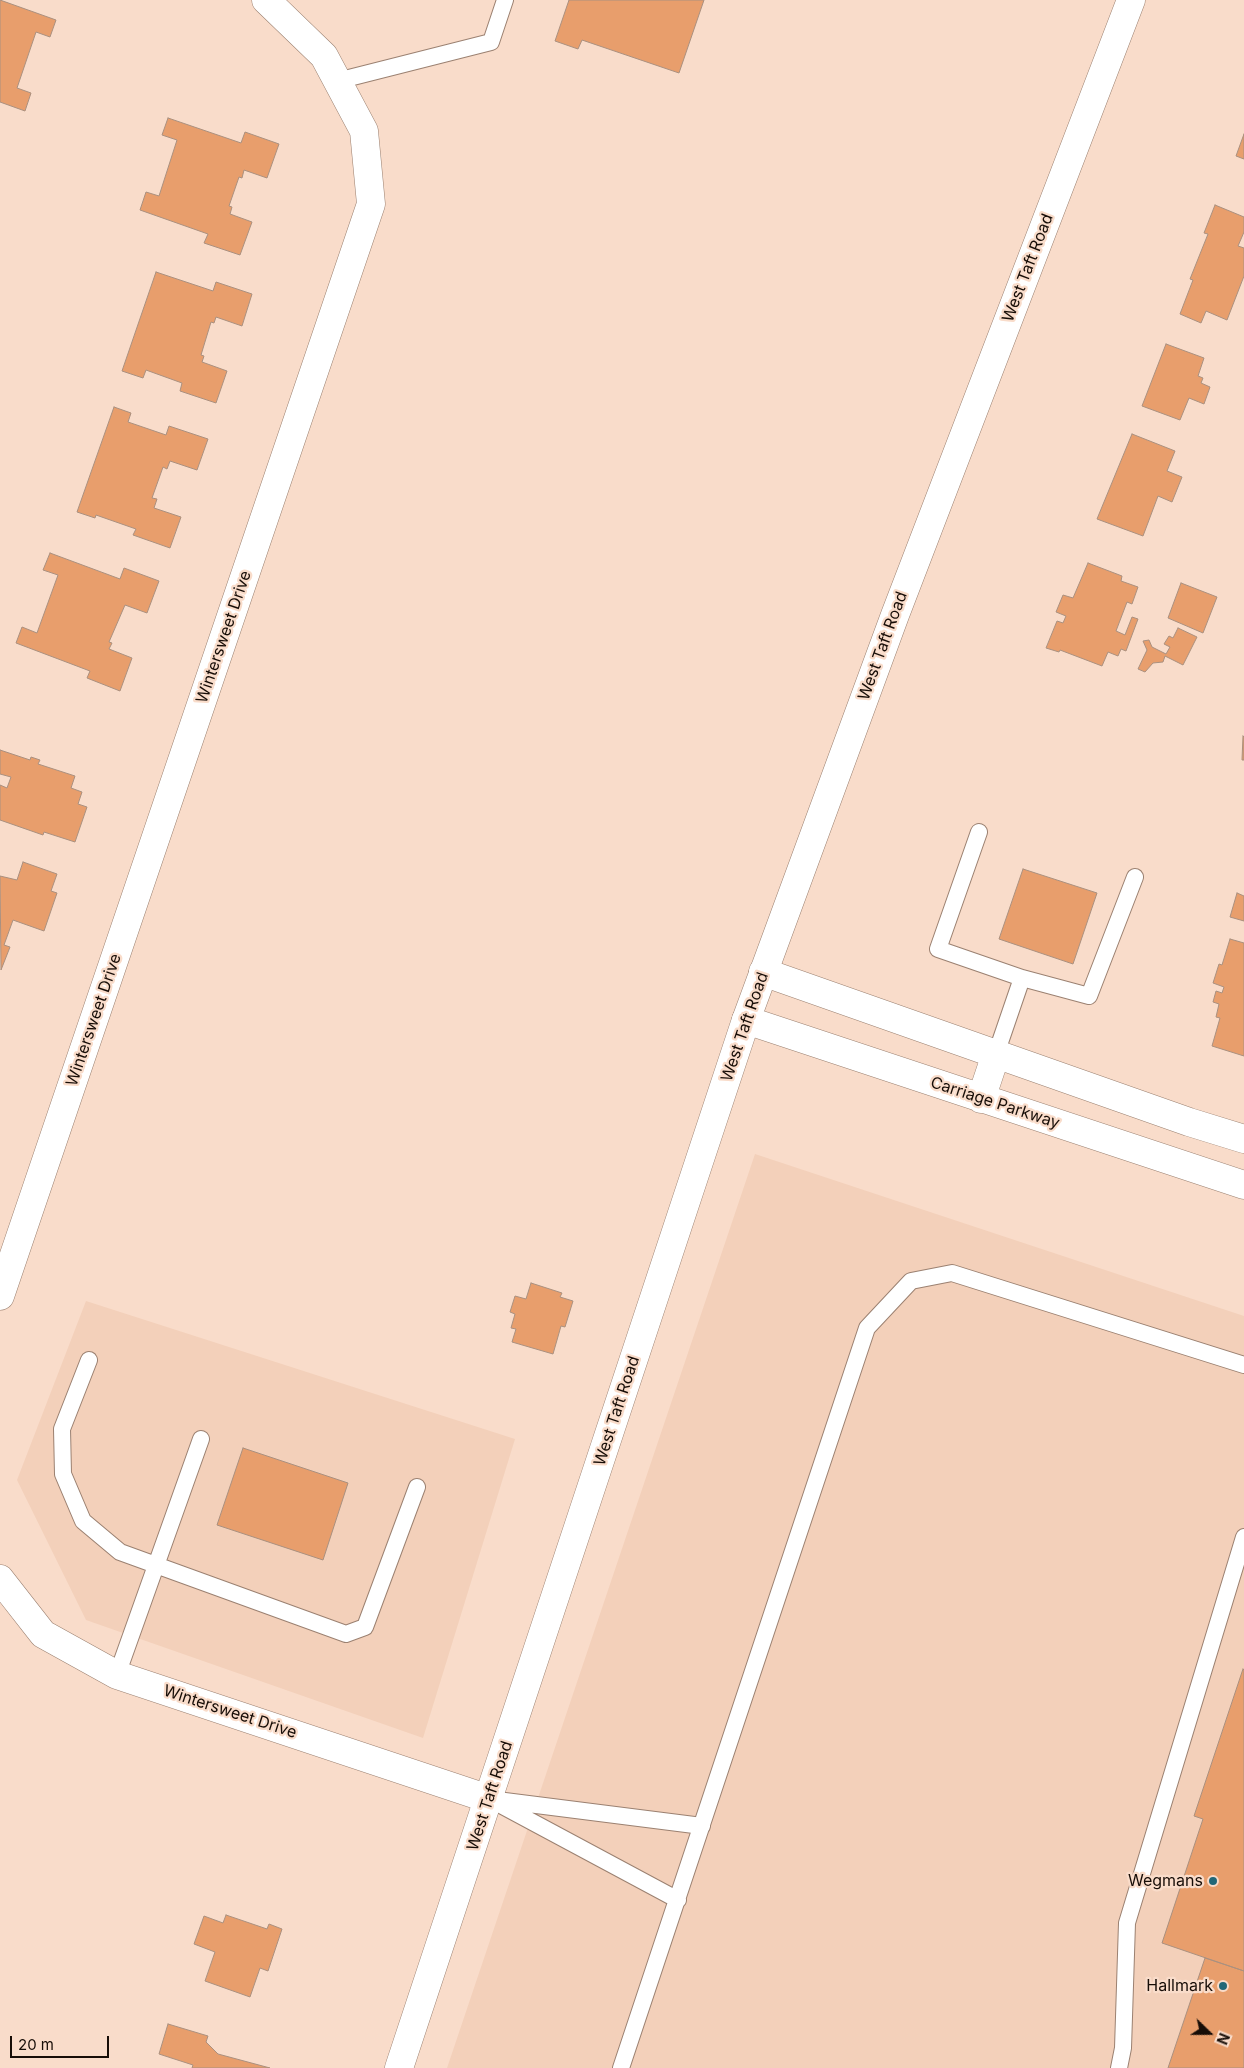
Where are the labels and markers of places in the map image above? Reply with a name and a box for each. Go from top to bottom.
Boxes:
place label: Wegmans [1128,1871,1203,1891]
marker: Wegmans [1207,1875,1219,1887]
place label: Hallmark [1146,1976,1213,1996]
marker: Hallmark [1217,1980,1229,1992]

